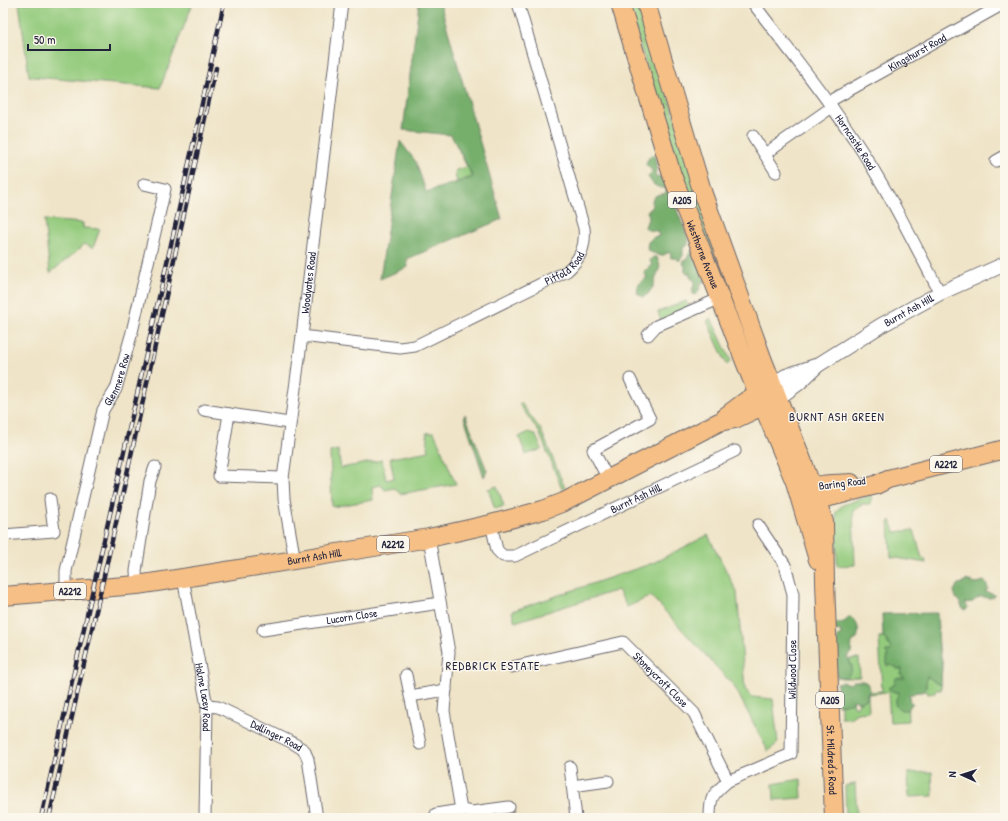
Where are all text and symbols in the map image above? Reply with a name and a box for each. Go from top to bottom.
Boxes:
scale bar [28,26,110,52]
street label: Kingshurst Road [886,30,949,74]
text: 50 m [34,31,55,48]
street label: Horncastle Road [832,112,879,173]
road number: A205 [668,192,696,208]
street label: Westhorne Avenue [683,218,723,291]
street label: Pitfold Road [542,249,588,288]
street label: Woodyates Road [298,250,319,314]
street label: Burnt Ash Hill [881,291,936,330]
street label: Glenmere Row [100,352,133,408]
district label: BURNT ASH GREEN [789,408,885,425]
road number: A2212 [930,456,962,472]
street label: Baring Road [818,473,867,493]
street label: Burnt Ash Hill [608,480,664,516]
road number: A2212 [377,536,409,552]
street label: Burnt Ash Hill [286,545,343,568]
road number: A2212 [54,583,86,599]
street label: Lucorn Close [326,606,379,627]
street label: Wildwood Close [785,639,799,699]
street label: Stoneycroft Close [630,649,692,711]
district label: REDBRICK ESTATE [446,657,540,674]
street label: Holme Lacey Road [192,662,214,732]
road number: A205 [816,692,844,708]
street label: Dallinger Road [248,717,306,754]
street label: St. Mildred's Road [823,725,840,796]
north arrow [942,755,982,795]
text: N [945,771,959,778]

